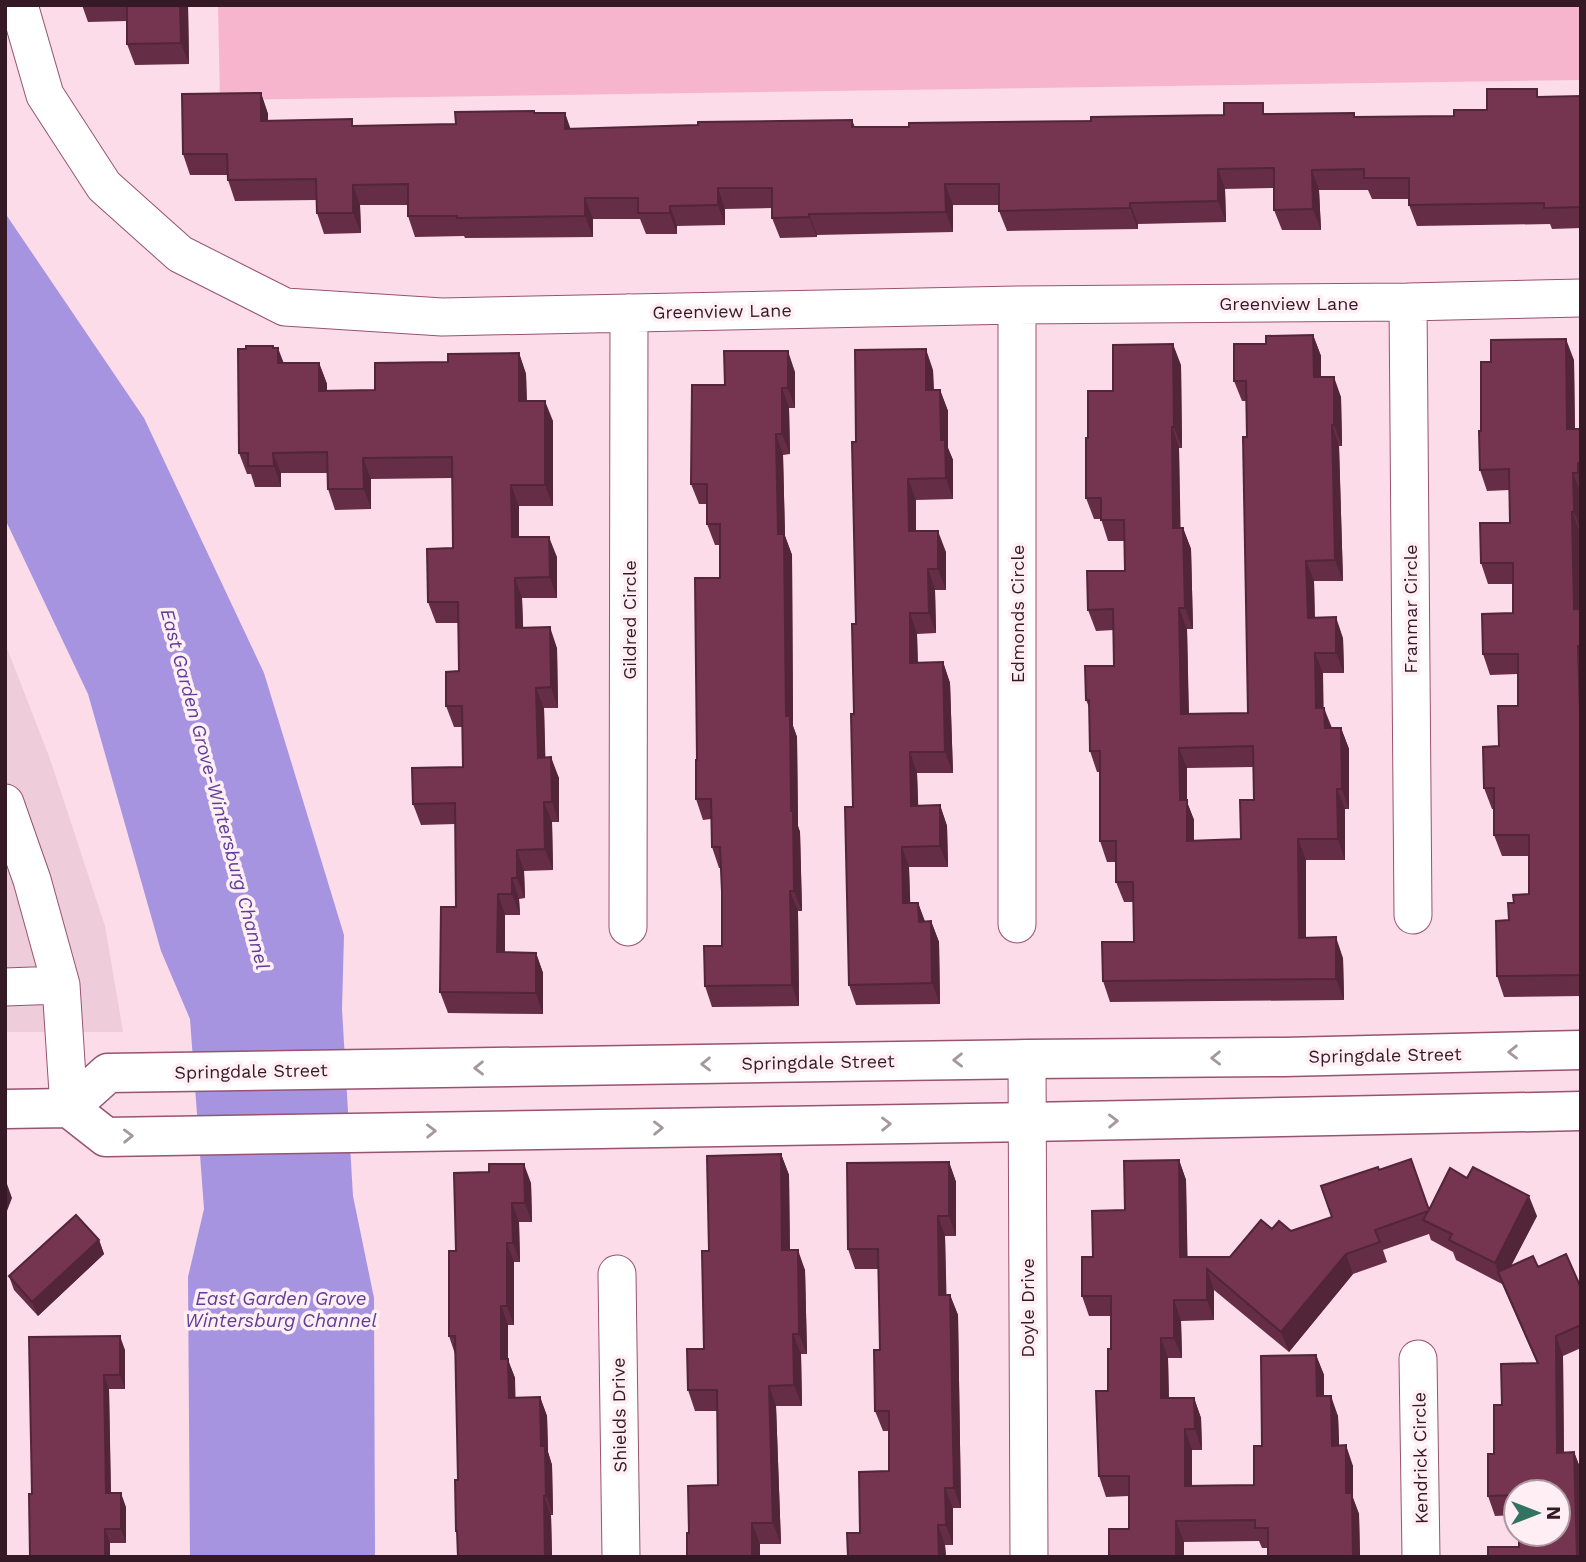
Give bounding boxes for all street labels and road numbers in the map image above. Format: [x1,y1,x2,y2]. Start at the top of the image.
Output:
street label: Greenview Lane [1219,293,1359,314]
street label: Greenview Lane [652,299,792,323]
street label: Franmar Circle [1400,544,1421,674]
street label: Edmonds Circle [1007,545,1028,683]
street label: Gildred Circle [619,560,640,680]
street label: Springdale Street [1308,1043,1462,1067]
street label: Springdale Street [741,1050,895,1074]
street label: Springdale Street [174,1059,328,1083]
street label: Doyle Drive [1017,1258,1038,1358]
street label: Shields Drive [607,1357,631,1473]
street label: Kendrick Circle [1408,1392,1432,1524]

